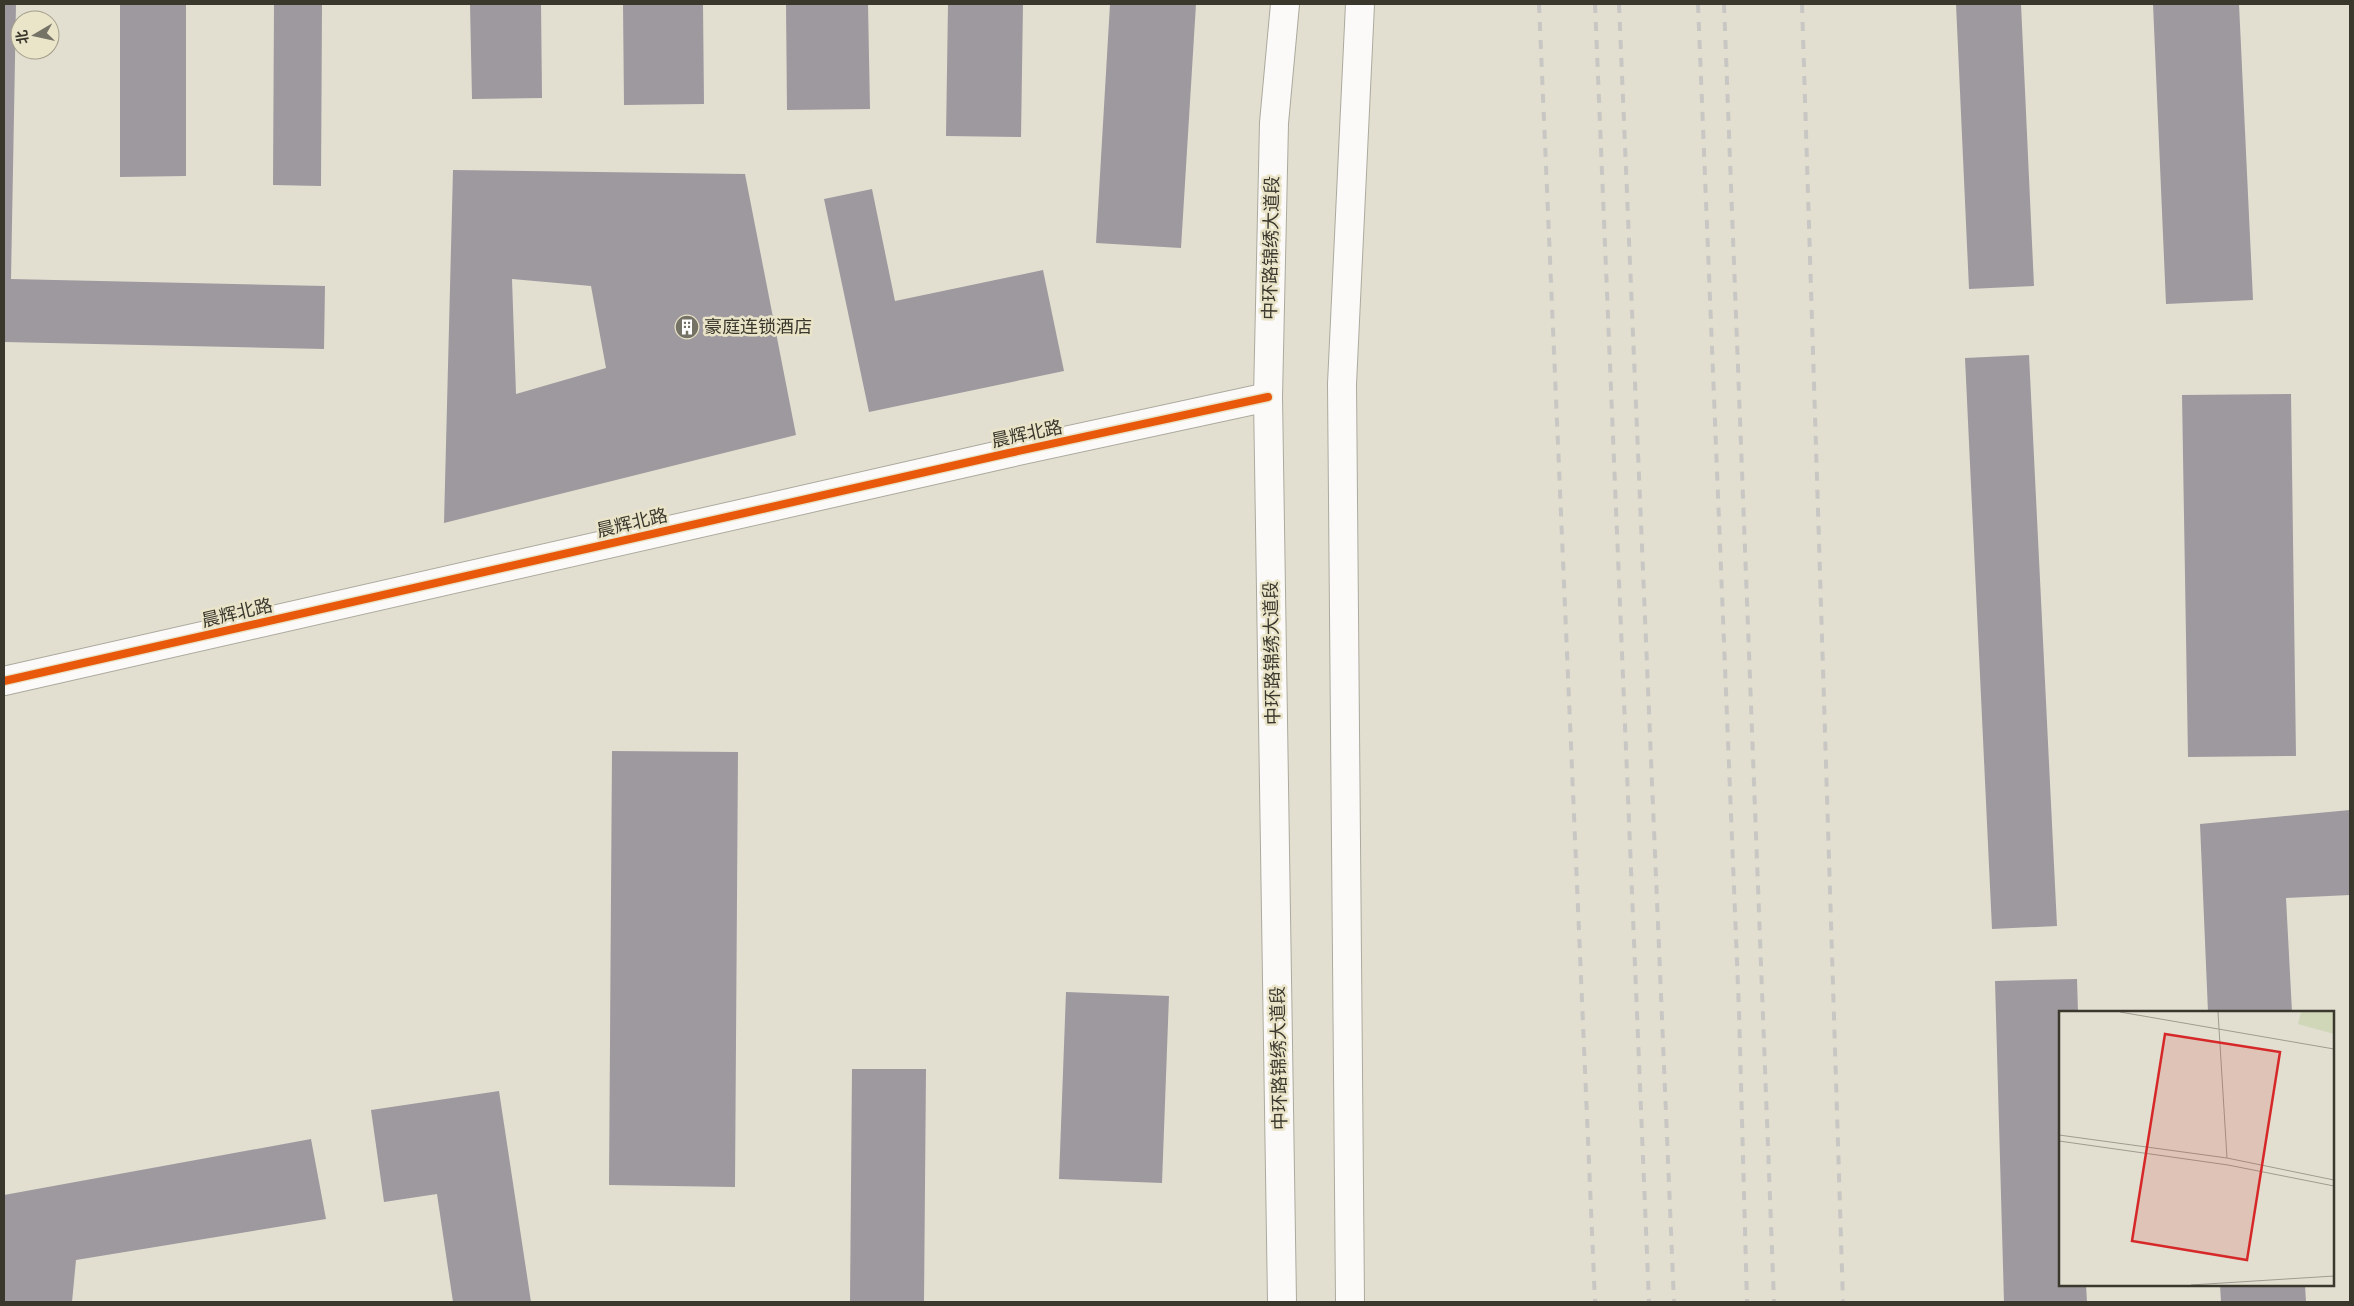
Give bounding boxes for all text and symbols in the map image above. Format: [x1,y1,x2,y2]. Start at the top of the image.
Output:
north arrow [10,10,60,60]
text: 北 [10,29,33,46]
street label: 中环路锦绣大道段 [1256,176,1285,320]
place label: 豪庭连锁酒店 [704,313,812,340]
building icon: 豪庭连锁酒店 [674,314,700,340]
street label: 晨辉北路 [989,413,1065,454]
street label: 晨辉北路 [594,501,670,544]
street label: 中环路锦绣大道段 [1257,581,1286,725]
street label: 晨辉北路 [199,591,275,634]
street label: 中环路锦绣大道段 [1264,986,1293,1130]
inset map [2059,1011,2334,1286]

